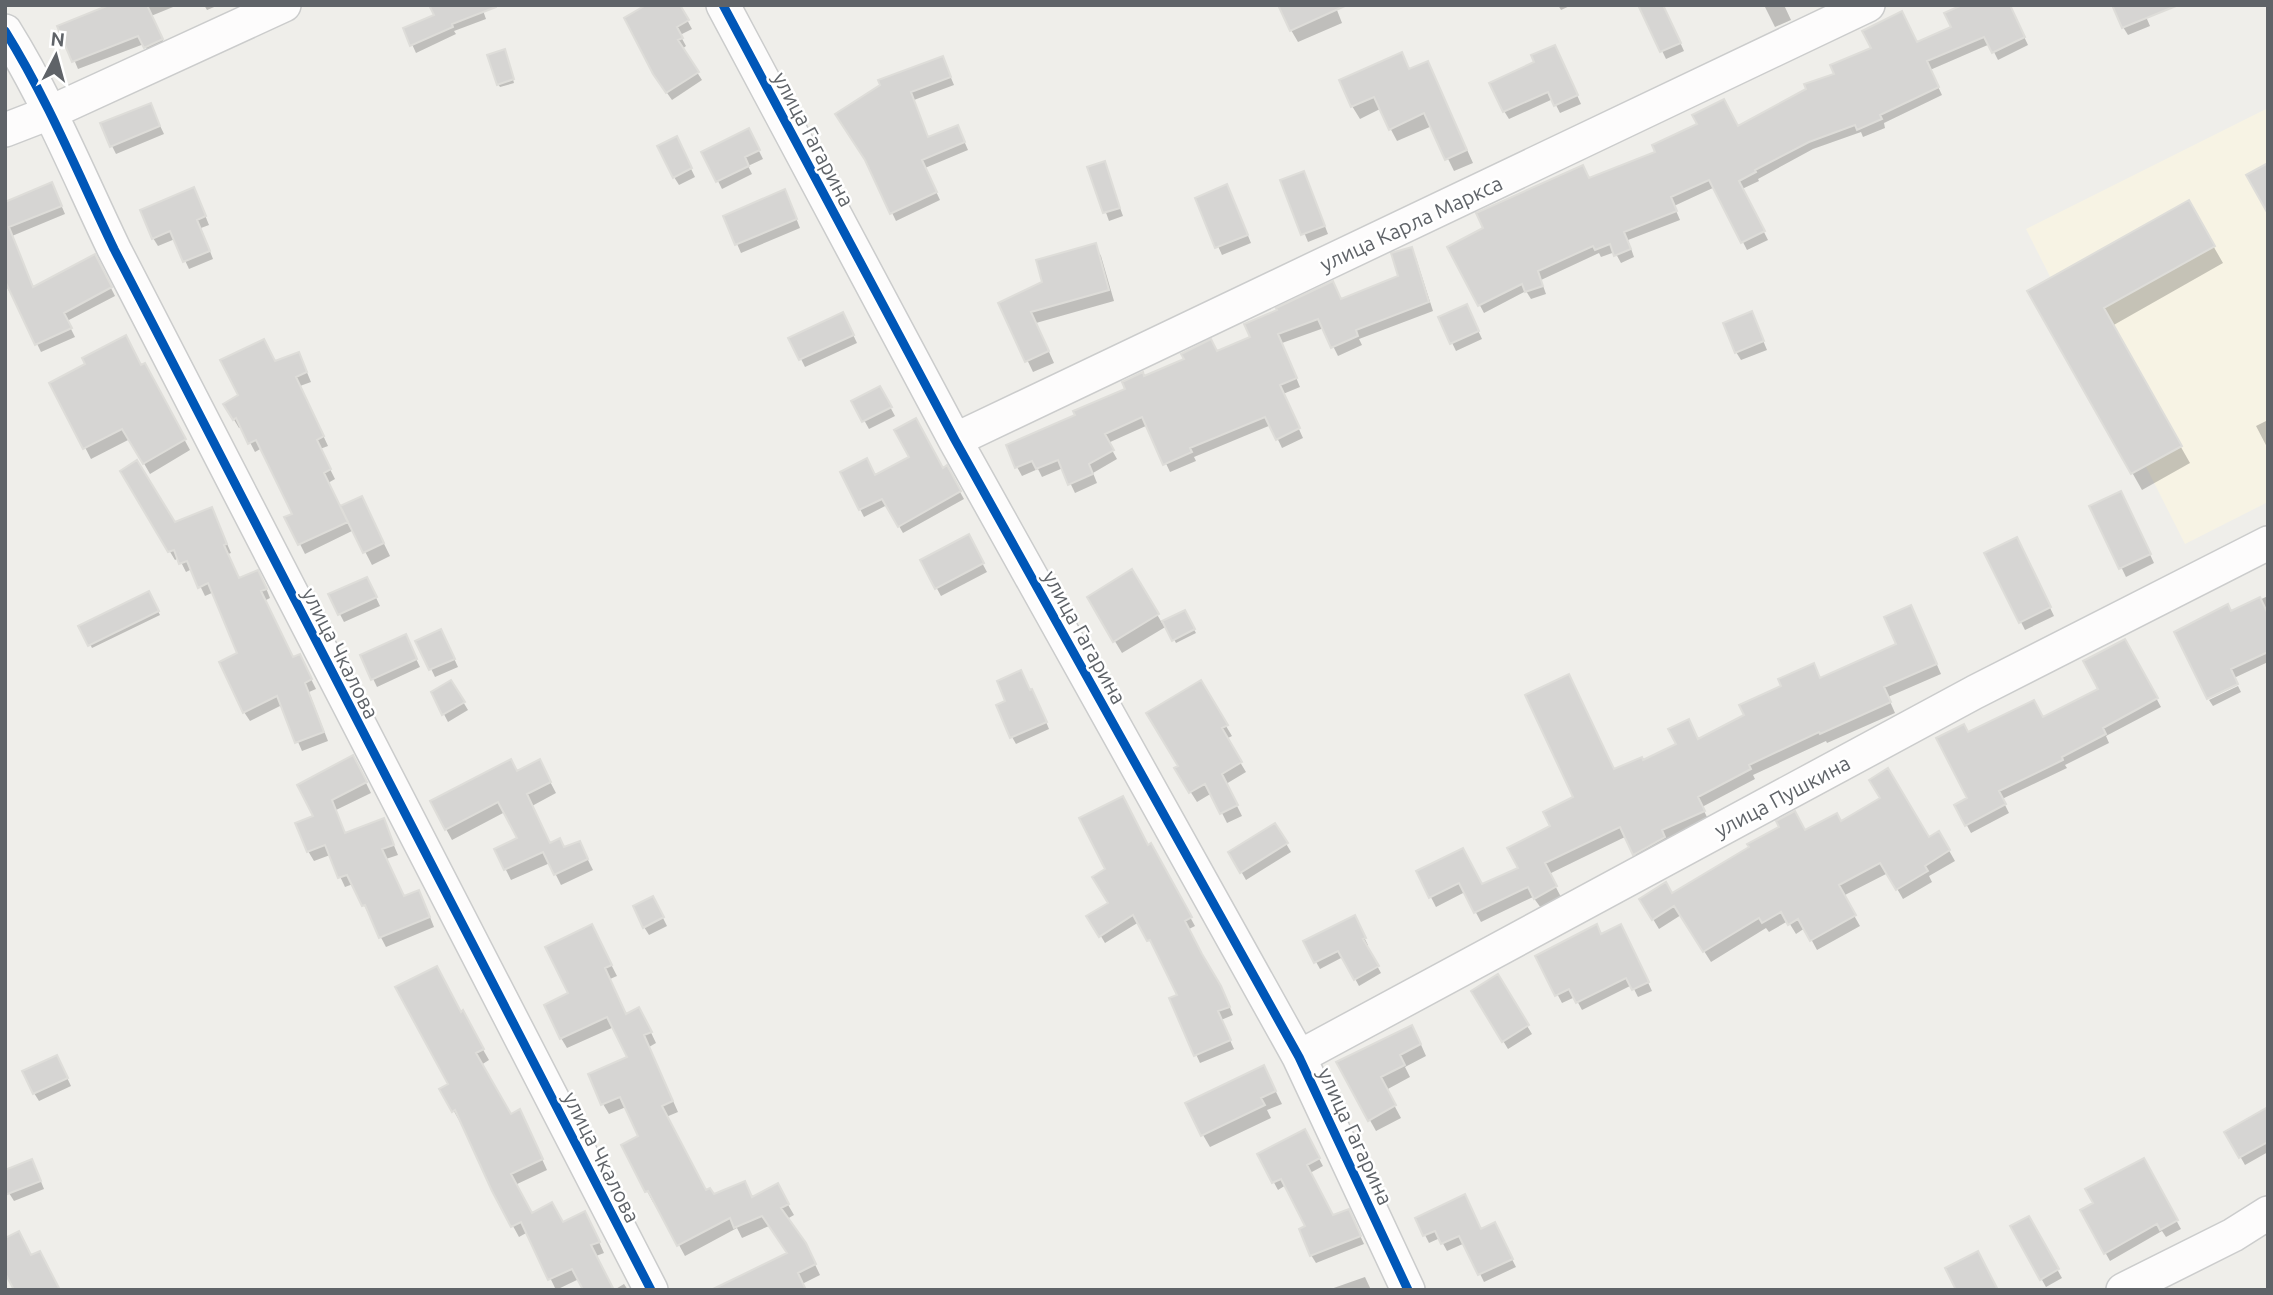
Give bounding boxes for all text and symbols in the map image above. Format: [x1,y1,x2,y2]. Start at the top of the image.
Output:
north arrow [21,21,91,91]
text: N [50,27,66,51]
street label: улица Гагарина [768,68,860,210]
street label: улица Карла Маркса [1316,170,1506,276]
street label: улица Гагарина [1038,566,1132,708]
street label: улица Чкалова [298,583,384,723]
street label: улица Пушкина [1710,750,1854,842]
street label: улица Гагарина [1314,1064,1398,1208]
street label: улица Чкалова [559,1087,645,1227]

